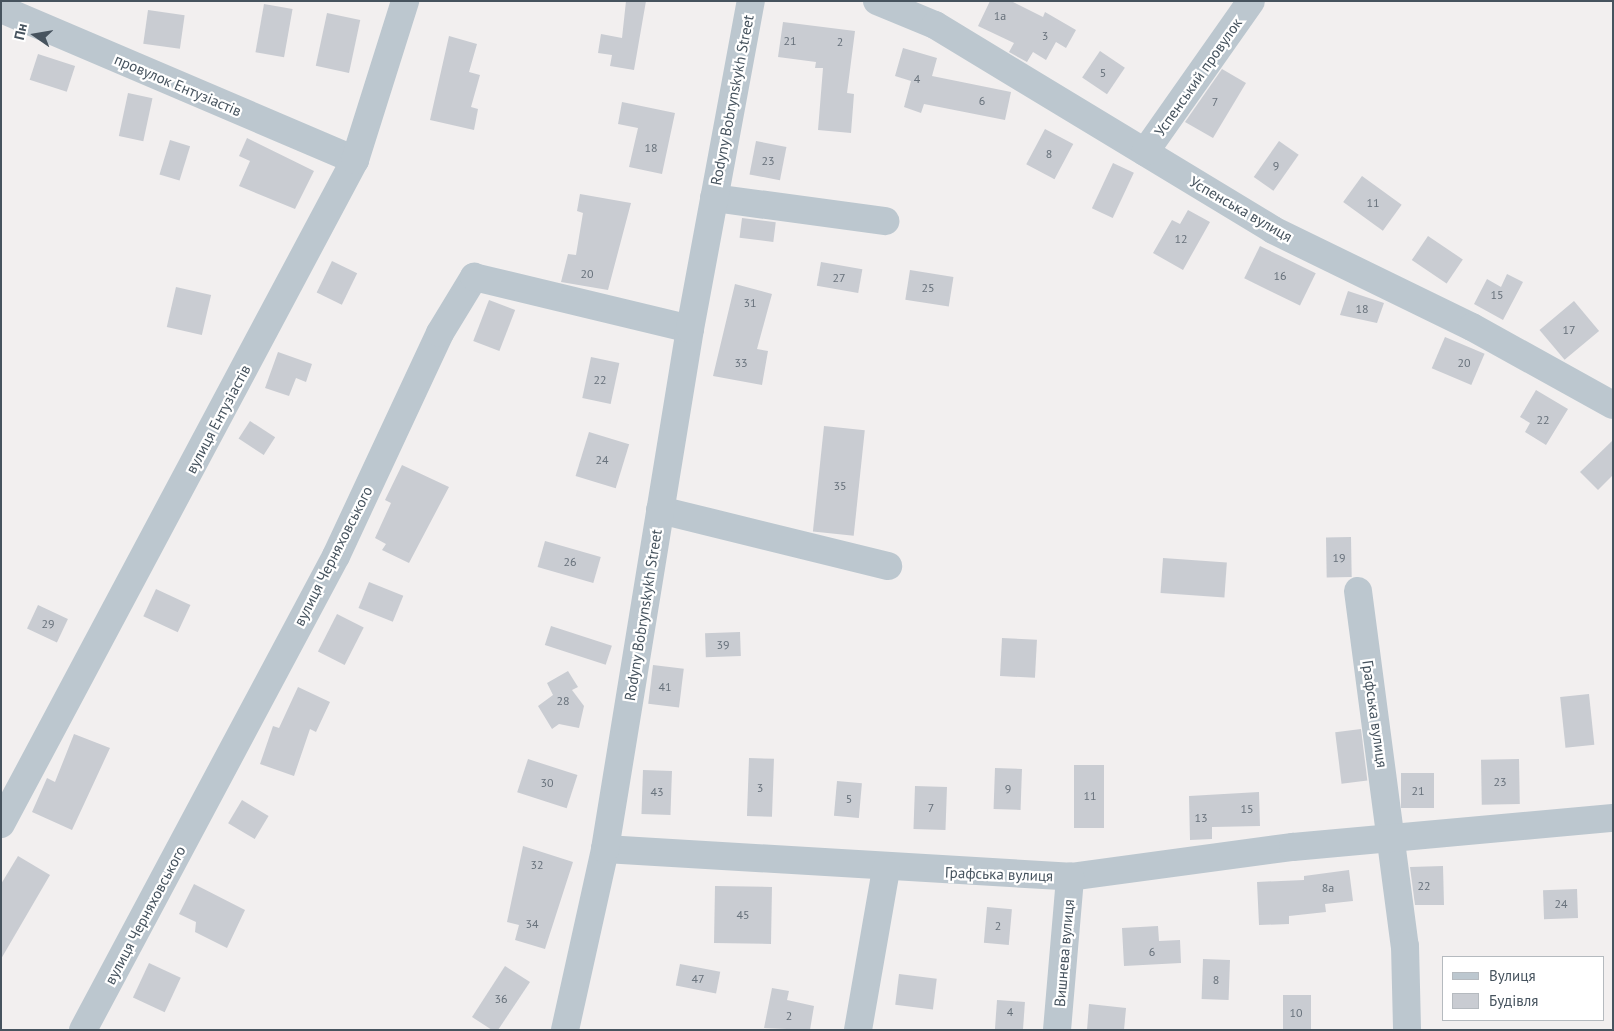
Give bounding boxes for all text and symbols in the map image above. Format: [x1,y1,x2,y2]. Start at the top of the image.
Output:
house number: 1а [994,9,1006,23]
north arrow [10,10,60,60]
street label: Rodyny Bobrynskykh Street [707,13,757,187]
street label: Успенський провулок [1150,14,1246,140]
text: Пн [10,22,31,42]
house number: 3 [1042,29,1048,43]
house number: 21 [783,34,797,48]
house number: 2 [837,35,843,49]
street label: провулок Ентузіастів [112,50,244,120]
house number: 5 [1100,66,1106,80]
house number: 4 [914,72,920,86]
house number: 6 [979,94,985,108]
house number: 7 [1212,95,1218,109]
house number: 18 [644,141,658,155]
house number: 8 [1046,147,1052,161]
house number: 23 [761,154,775,168]
house number: 9 [1273,159,1279,173]
street label: Успенська вулиця [1187,172,1295,246]
house number: 11 [1366,196,1380,210]
house number: 12 [1174,232,1188,246]
house number: 20 [580,267,594,281]
house number: 16 [1273,269,1287,283]
house number: 27 [832,271,846,285]
house number: 25 [921,281,935,295]
house number: 15 [1490,288,1504,302]
house number: 31 [743,296,757,310]
house number: 18 [1355,302,1369,316]
house number: 17 [1562,323,1576,337]
house number: 33 [734,356,748,370]
house number: 20 [1457,356,1471,370]
street label: вулиця Ентузіастів [182,362,254,476]
house number: 22 [593,373,607,387]
house number: 22 [1536,413,1550,427]
house number: 24 [595,453,609,467]
house number: 35 [833,479,847,493]
street label: вулиця Черняховського [290,483,376,629]
street label: Rodyny Bobrynskykh Street [621,528,665,702]
house number: 19 [1332,551,1346,565]
house number: 26 [563,555,577,569]
house number: 29 [41,617,55,631]
house number: 39 [716,638,730,652]
street label: Графська вулиця [1359,659,1391,769]
house number: 41 [658,680,672,694]
house number: 28 [556,694,570,708]
house number: 23 [1493,775,1507,789]
house number: 30 [540,776,554,790]
house number: 3 [757,781,763,795]
house number: 9 [1005,782,1011,796]
house number: 21 [1411,784,1425,798]
house number: 43 [650,785,664,799]
house number: 11 [1083,789,1097,803]
house number: 5 [846,792,852,806]
house number: 7 [928,801,934,815]
house number: 15 [1240,802,1254,816]
house number: 13 [1194,811,1208,825]
street label: вулиця Черняховського [101,843,189,987]
house number: 32 [530,858,544,872]
street label: Графська вулиця [945,863,1053,885]
house number: 22 [1417,879,1431,893]
house number: 8а [1322,881,1334,895]
house number: 24 [1554,897,1568,911]
street label: Вишнева вулиця [1050,898,1078,1008]
house number: 45 [736,908,750,922]
house number: 34 [525,917,539,931]
house number: 2 [995,919,1001,933]
house number: 6 [1149,945,1155,959]
legend [1442,956,1604,1021]
text: Вулиця [1489,966,1536,985]
house number: 47 [691,972,705,986]
house number: 8 [1213,973,1219,987]
text: Будівля [1489,991,1538,1010]
house number: 36 [494,992,508,1006]
house number: 4 [1007,1005,1013,1019]
house number: 10 [1289,1006,1303,1020]
house number: 2 [786,1009,792,1023]

